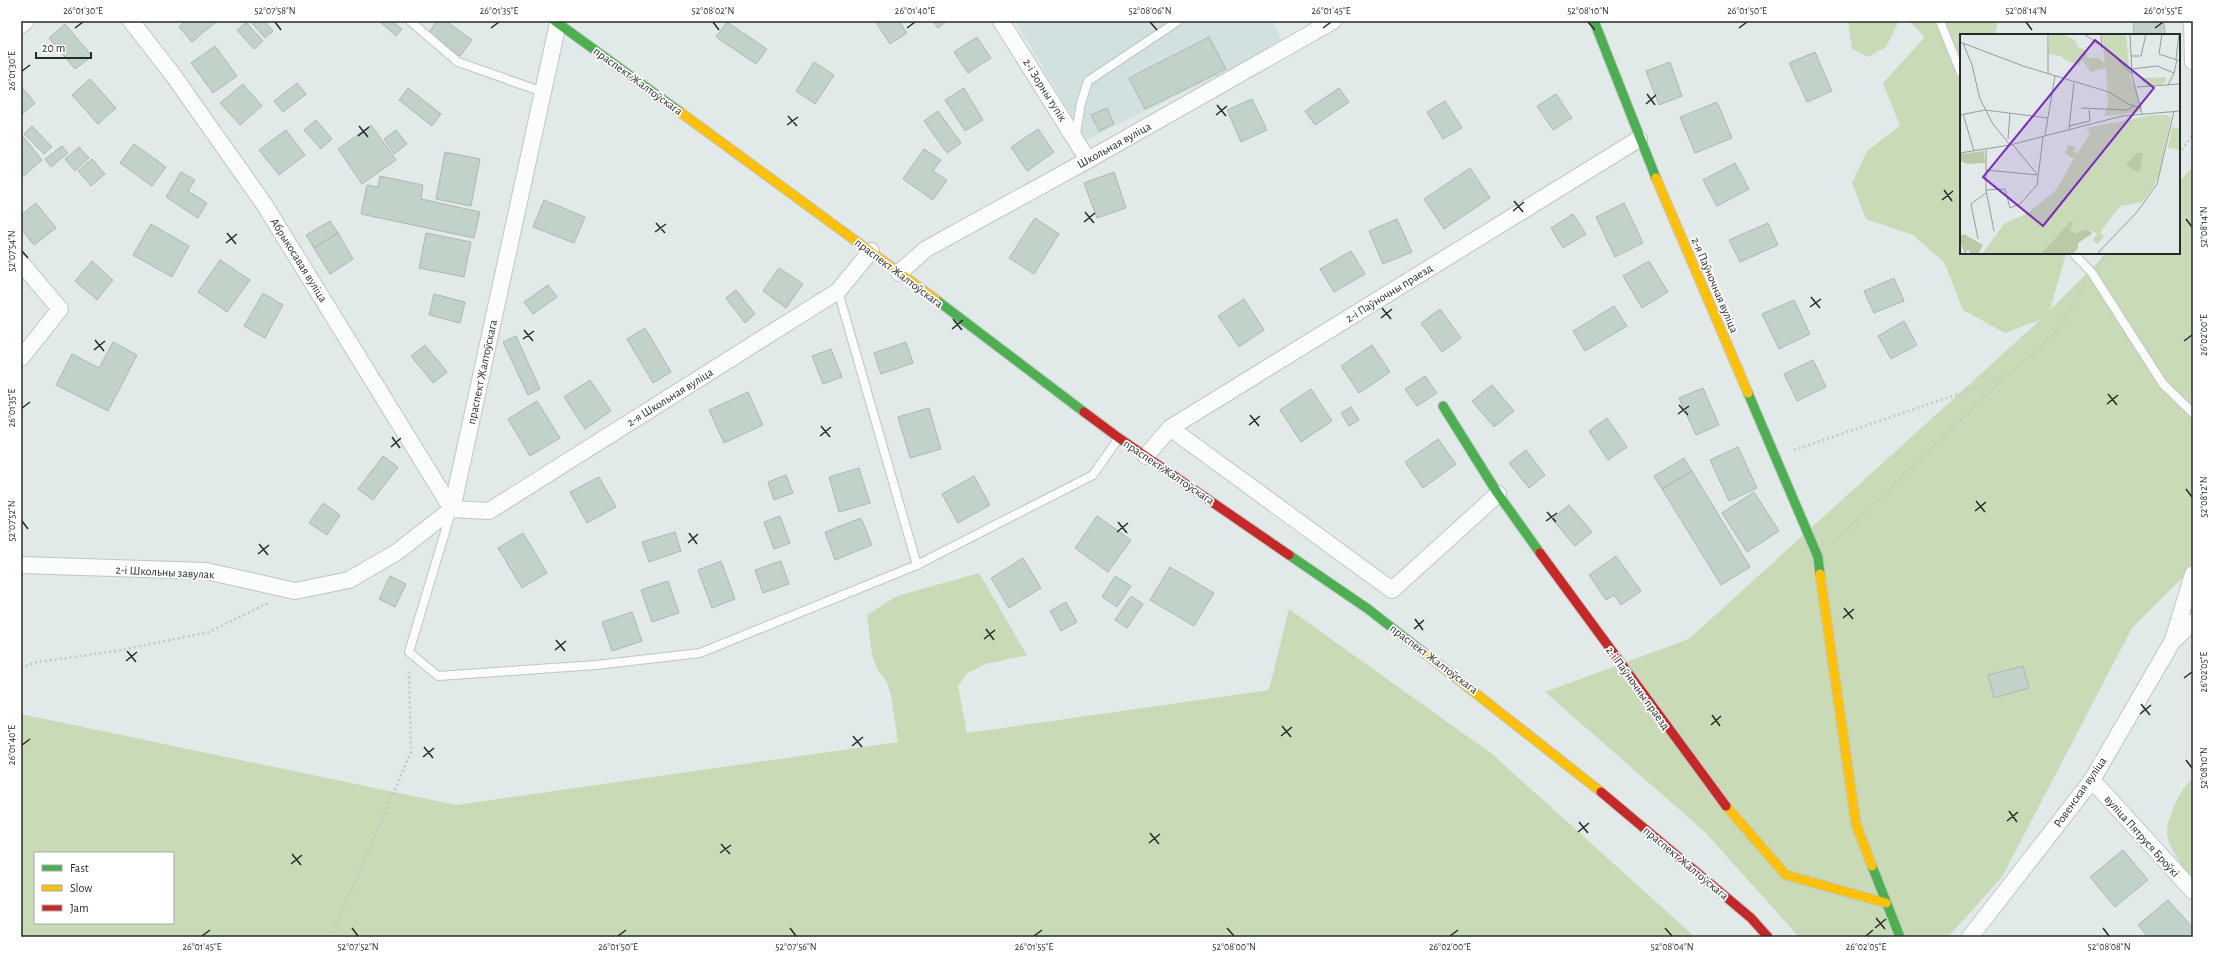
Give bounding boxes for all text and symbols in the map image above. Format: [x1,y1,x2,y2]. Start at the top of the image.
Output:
text: 26°01'30"E [63,6,103,16]
text: 52°07'58"N [254,6,296,16]
text: 26°01'35"E [480,6,518,16]
text: 52°08'02"N [692,6,734,16]
text: 26°01'40"E [895,6,935,16]
text: 52°08'06"N [1129,6,1171,16]
text: 26°01'45"E [1311,6,1351,16]
text: 52°08'10"N [1567,6,1609,16]
text: 26°01'50"E [1727,6,1767,16]
text: 52°08'14"N [2005,6,2047,16]
text: 26°01'55"E [2144,6,2182,16]
scale bar [36,34,91,60]
inset map [1960,34,2180,254]
text: 20 m [42,42,65,54]
street label: праспект Жалтоўскага [591,45,685,118]
text: 26°01'30"E [7,51,17,91]
street label: 2-і Зорны тупік [1020,56,1069,124]
street label: Школьная вуліца [1075,119,1154,171]
text: 52°08'14"N [2199,206,2209,248]
street label: Абрыкосавая вуліца [267,216,330,305]
text: 52°07'54"N [7,230,17,272]
street label: праспект Жалтоўскага [852,236,946,311]
street label: 2-я Паўночная вуліца [1689,236,1741,335]
street label: 2-і Паўночны праезд [1344,261,1435,325]
text: 26°02'00"E [2199,314,2209,356]
street label: праспект Жалтоўскага [465,318,500,426]
street label: 2-я Школьная вуліца [625,365,716,429]
text: 26°01'35"E [7,389,17,427]
street label: праспект Жалтоўскага [1121,437,1217,508]
text: 52°08'12"N [2199,477,2209,517]
text: 52°07'52"N [7,500,17,542]
street label: 2-і Школьны завулак [115,563,215,582]
street label: праспект Жалтоўскага [1387,622,1481,697]
street label: 2-і Паўночны праезд [1603,644,1672,732]
text: 26°02'05"E [2199,651,2209,692]
text: 26°01'40"E [7,725,17,765]
text: 52°08'10"N [2199,747,2209,789]
street label: Ровенская вуліца [2051,754,2110,830]
street label: вуліца Пятруся Броўкі [2101,793,2182,880]
street label: праспект Жалтоўскага [1641,824,1731,903]
legend [34,852,174,924]
text: Fast [70,862,89,874]
text: Slow [70,882,92,894]
text: Jam [70,902,89,914]
text: 26°01'45"E [182,942,222,952]
text: 52°07'52"N [337,942,379,952]
text: 26°01'50"E [598,942,638,952]
text: 52°07'56"N [775,942,817,952]
text: 26°01'55"E [1015,942,1053,952]
text: 52°08'00"N [1212,942,1256,952]
text: 26°02'00"E [1429,942,1471,952]
text: 52°08'04"N [1650,942,1694,952]
text: 26°02'05"E [1846,942,1887,952]
text: 52°08'08"N [2088,942,2131,952]

